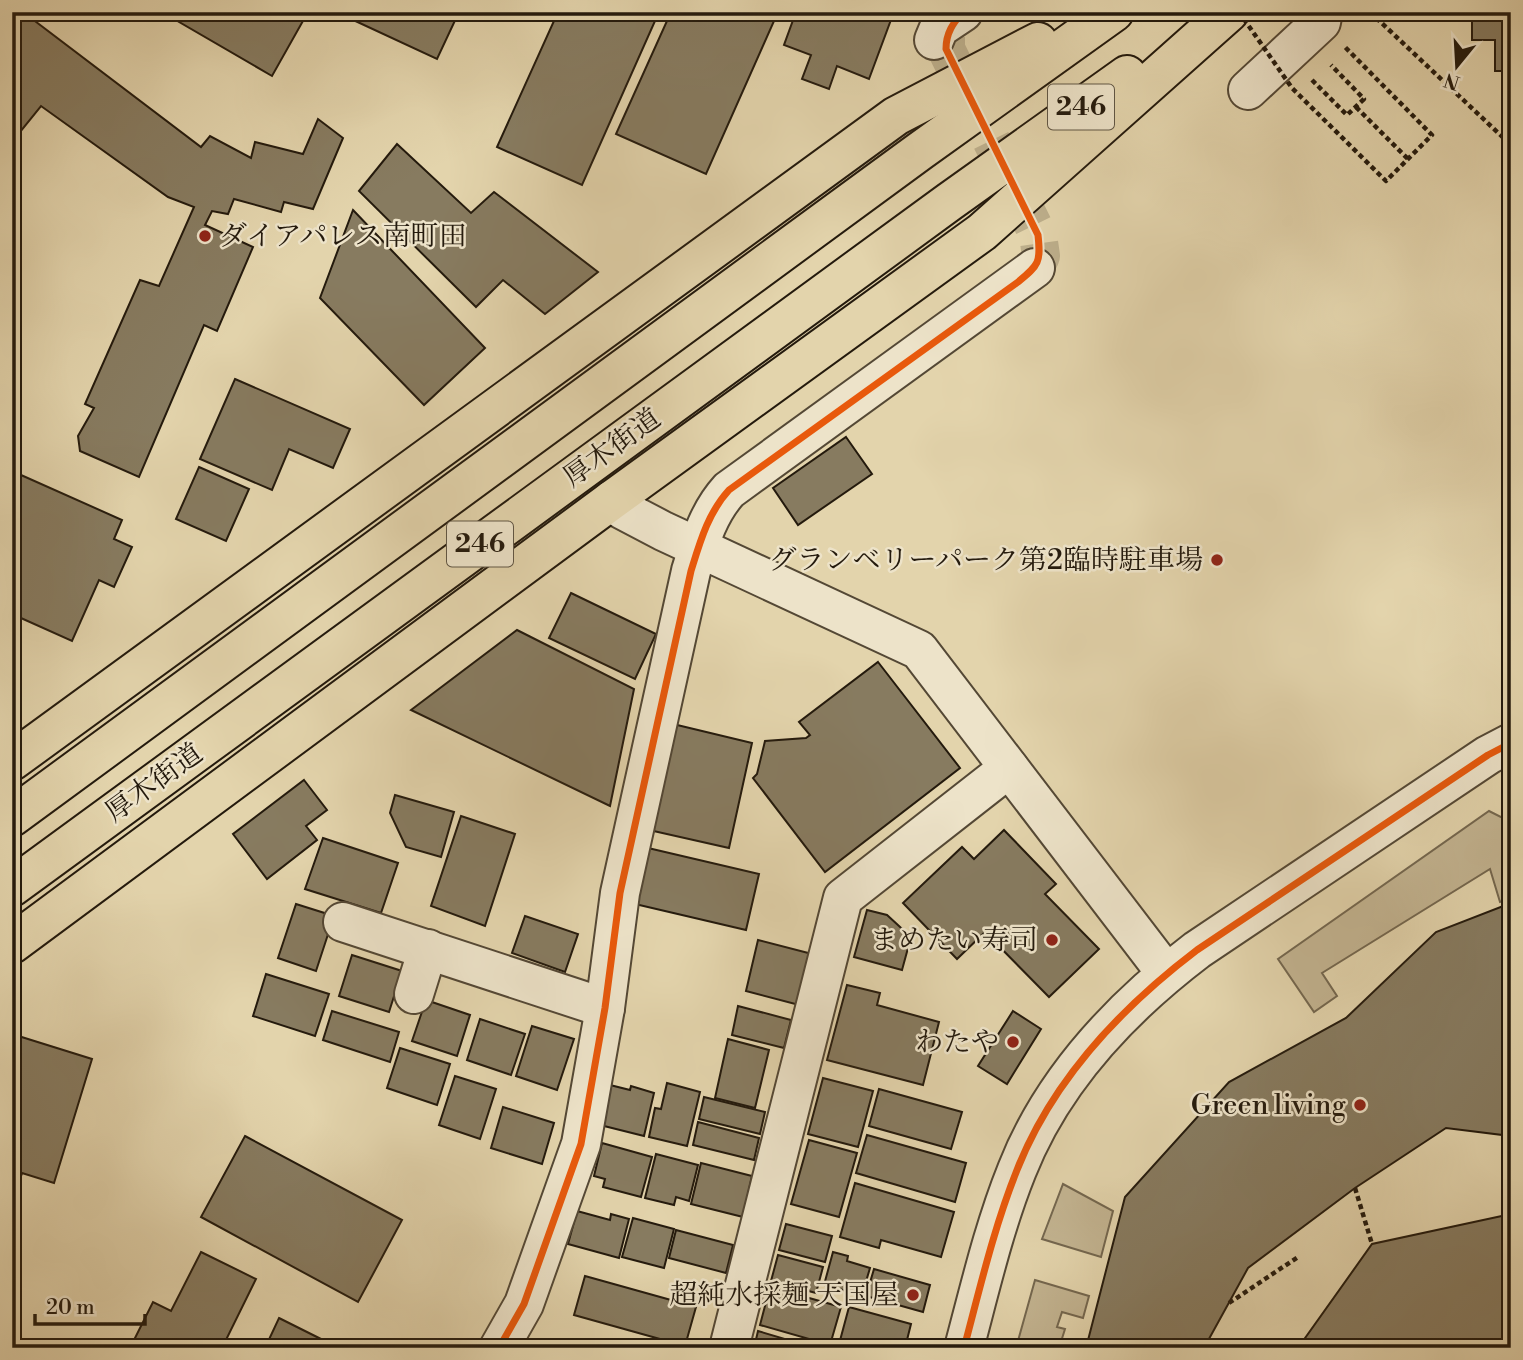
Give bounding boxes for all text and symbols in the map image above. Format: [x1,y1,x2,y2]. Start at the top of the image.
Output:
north arrow [1422,32,1492,102]
text: N [1441,67,1463,95]
road number: 246 [1048,85,1114,130]
place label: ダイアパレス南町田 [219,219,467,254]
marker: ダイアパレス南町田 [197,228,213,244]
street label: 厚木街道 [556,401,668,495]
road number: 246 [447,522,513,566]
place label: グランベリーパーク第2臨時駐車場 [768,543,1203,578]
marker: グランベリーパーク第2臨時駐車場 [1209,552,1225,568]
street label: 厚木街道 [98,736,210,830]
place label: まめたい寿司 [870,923,1038,958]
marker: まめたい寿司 [1044,932,1060,948]
place label: わたや [915,1025,999,1060]
marker: わたや [1005,1034,1021,1050]
place label: Green living [1191,1088,1346,1123]
marker: Green living [1352,1097,1368,1113]
place label: 超純水採麺 天国屋 [669,1278,899,1313]
scale bar [35,1283,145,1327]
marker: 超純水採麺 天国屋 [905,1287,921,1303]
text: 20 m [46,1295,95,1321]

